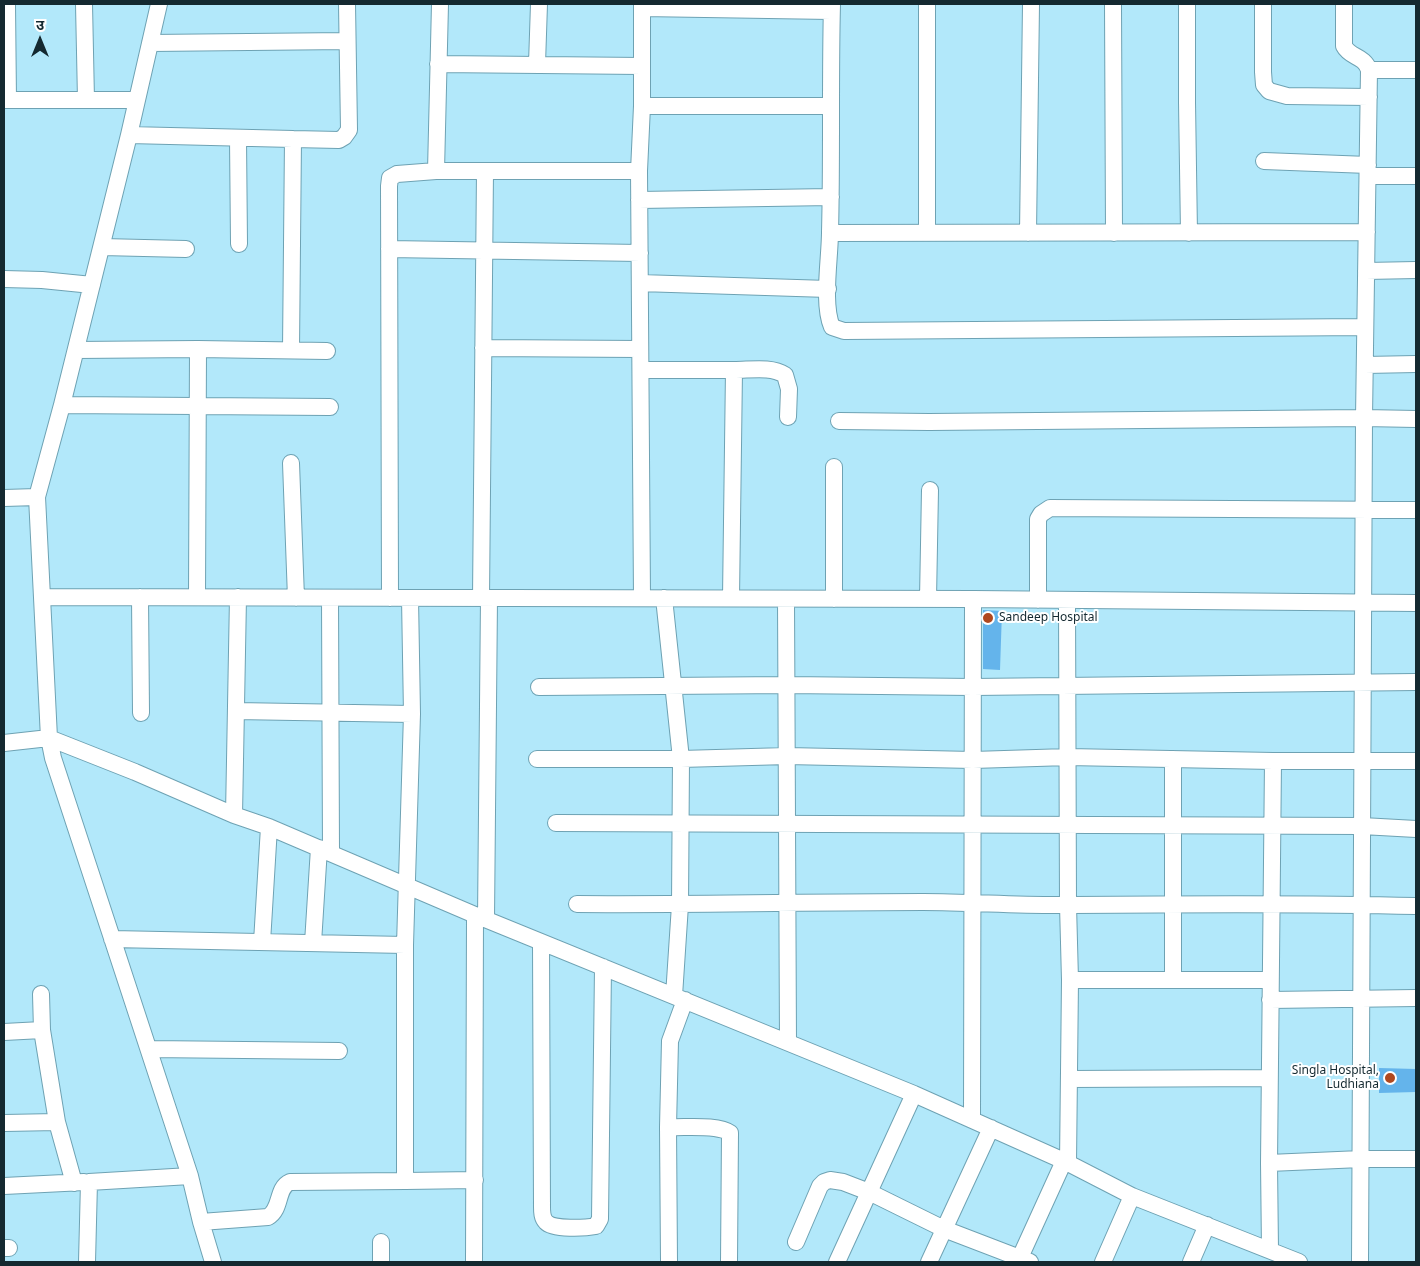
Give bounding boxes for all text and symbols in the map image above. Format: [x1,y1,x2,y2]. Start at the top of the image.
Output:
north arrow [15,15,65,65]
text: उ [36,15,44,34]
marker: Sandeep Hospital [981,611,995,625]
place label: Sandeep Hospital [999,611,1098,625]
place label: Singla Hospital, Ludhiana [1292,1064,1379,1092]
marker: Singla Hospital, Ludhiana [1383,1071,1397,1085]

